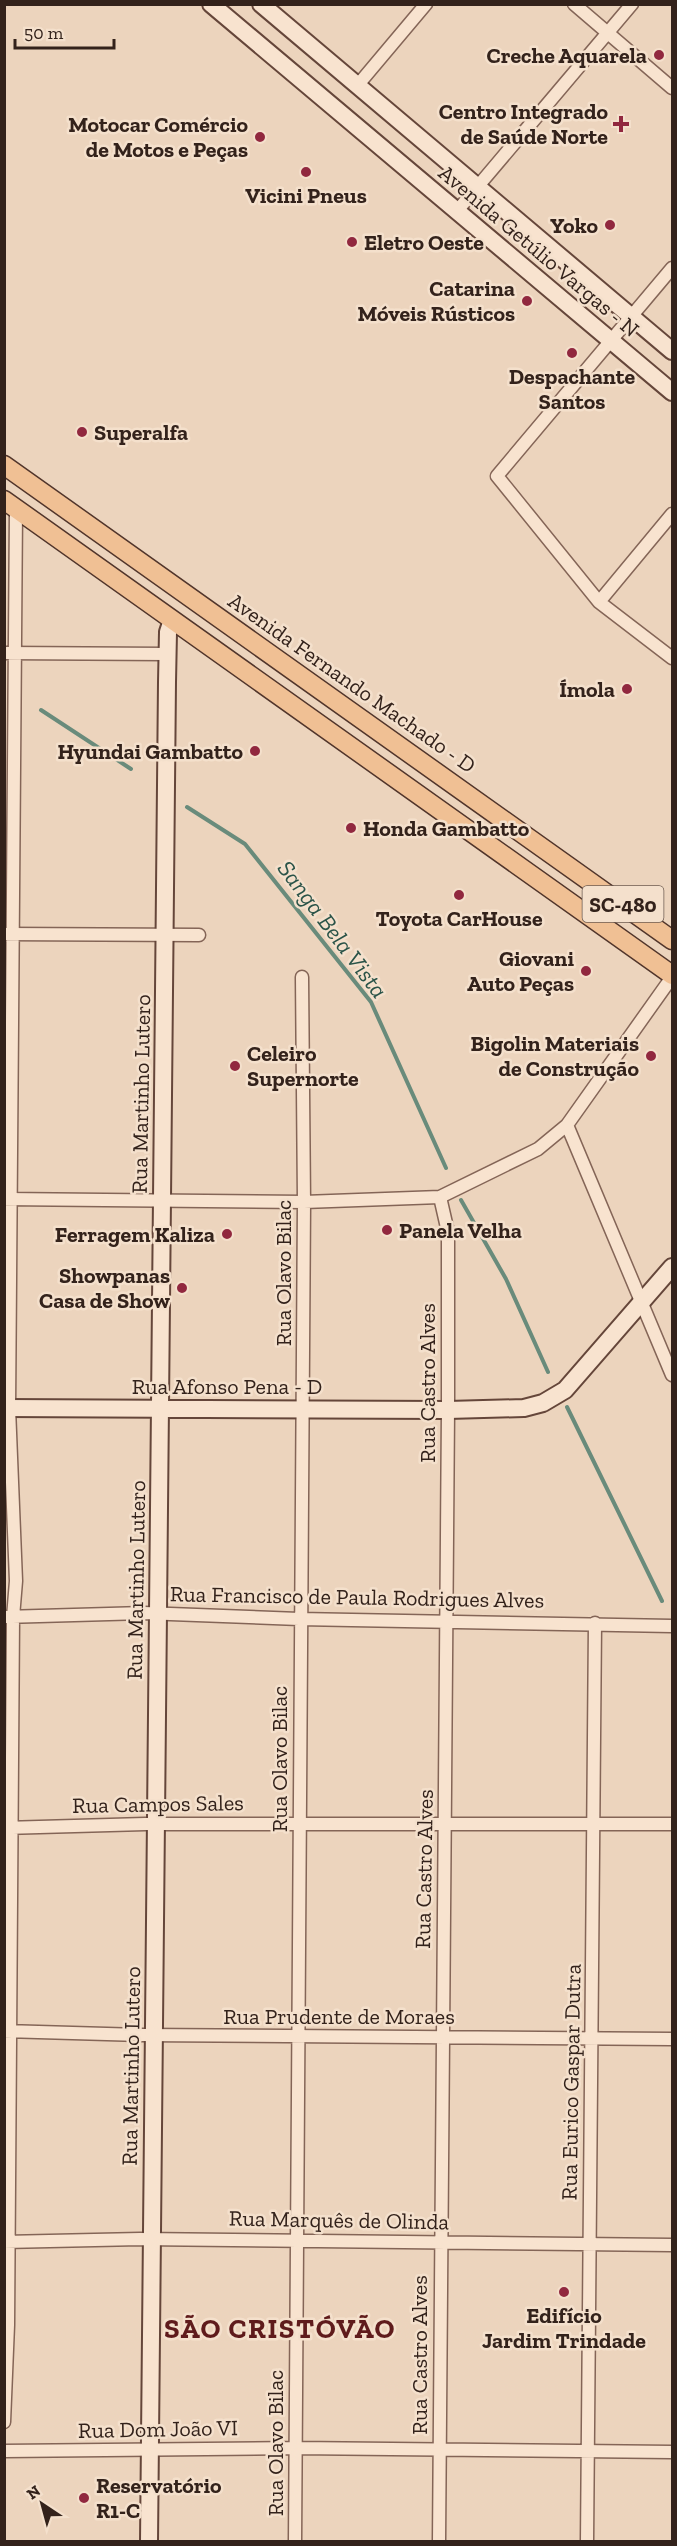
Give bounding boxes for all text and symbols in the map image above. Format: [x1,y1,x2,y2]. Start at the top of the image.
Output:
scale bar [15,12,114,50]
text: 50 m [24,22,64,44]
place label: Creche Aquarela [487,42,647,69]
marker: Creche Aquarela [652,48,666,62]
place label: Centro Integrado de Saúde Norte [439,98,608,150]
place label: Motocar Comércio de Motos e Peças [68,111,248,163]
marker: Centro Integrado de Saúde Norte [612,115,630,133]
marker: Motocar Comércio de Motos e Peças [253,130,267,144]
street label: Avenida Getúlio Vargas - N [433,159,645,343]
marker: Vicini Pneus [299,165,313,179]
place label: Vicini Pneus [245,182,367,209]
place label: Yoko [550,212,598,239]
marker: Yoko [603,218,617,232]
place label: Eletro Oeste [364,229,484,256]
marker: Eletro Oeste [345,235,359,249]
place label: Catarina Móveis Rústicos [358,275,515,327]
marker: Catarina Móveis Rústicos [520,294,534,308]
marker: Despachante Santos [565,346,579,360]
place label: Despachante Santos [509,363,636,415]
place label: Superalfa [94,419,188,446]
marker: Superalfa [75,425,89,439]
street label: Avenida Fernando Machado - D [223,587,481,779]
place label: Ímola [559,676,615,703]
marker: Ímola [620,682,634,696]
place label: Hyundai Gambatto [57,738,243,765]
marker: Hyundai Gambatto [248,744,262,758]
place label: Honda Gambatto [363,815,530,842]
marker: Honda Gambatto [344,821,358,835]
water label: Sanga Bela Vista [272,854,394,1004]
road number: SC-480 [582,886,664,922]
marker: Toyota CarHouse [452,888,466,902]
place label: Toyota CarHouse [375,905,543,932]
place label: Giovani Auto Peças [467,945,574,997]
marker: Giovani Auto Peças [579,964,593,978]
street label: Rua Martinho Lutero [126,994,156,1194]
place label: Bigolin Materiais de Construção [471,1030,639,1082]
place label: Celeiro Supernorte [247,1040,359,1092]
marker: Bigolin Materiais de Construção [644,1049,658,1063]
marker: Celeiro Supernorte [228,1059,242,1073]
street label: Rua Olavo Bilac [270,1200,297,1346]
place label: Panela Velha [399,1217,522,1244]
place label: Ferragem Kaliza [55,1221,215,1248]
marker: Panela Velha [380,1223,394,1237]
marker: Ferragem Kaliza [220,1227,234,1241]
place label: Showpanas Casa de Show [39,1262,170,1314]
marker: Showpanas Casa de Show [175,1281,189,1295]
street label: Rua Castro Alves [414,1303,441,1463]
street label: Rua Afonso Pena - D [132,1373,322,1400]
street label: Rua Martinho Lutero [121,1480,151,1680]
street label: Rua Francisco de Paula Rodrigues Alves [170,1580,544,1614]
street label: Rua Olavo Bilac [266,1686,293,1832]
street label: Rua Campos Sales [72,1789,244,1819]
street label: Rua Castro Alves [409,1789,439,1949]
street label: Rua Eurico Gaspar Dutra [555,1963,587,2201]
street label: Rua Martinho Lutero [116,1966,146,2166]
street label: Rua Prudente de Moraes [223,2003,455,2030]
street label: Rua Marquês de Olinda [229,2205,450,2235]
street label: Rua Castro Alves [406,2275,433,2435]
marker: Edifício Jardim Trindade [557,2285,571,2299]
place label: Edifício Jardim Trindade [482,2302,646,2354]
district label: SÃO CRISTÓVÃO [164,2312,396,2345]
street label: Rua Olavo Bilac [262,2370,289,2516]
street label: Rua Dom João VI [78,2414,238,2444]
place label: Reservatório R1-C [96,2472,222,2524]
north arrow [12,2474,72,2534]
text: N [23,2481,44,2504]
marker: Reservatório R1-C [77,2491,91,2505]

